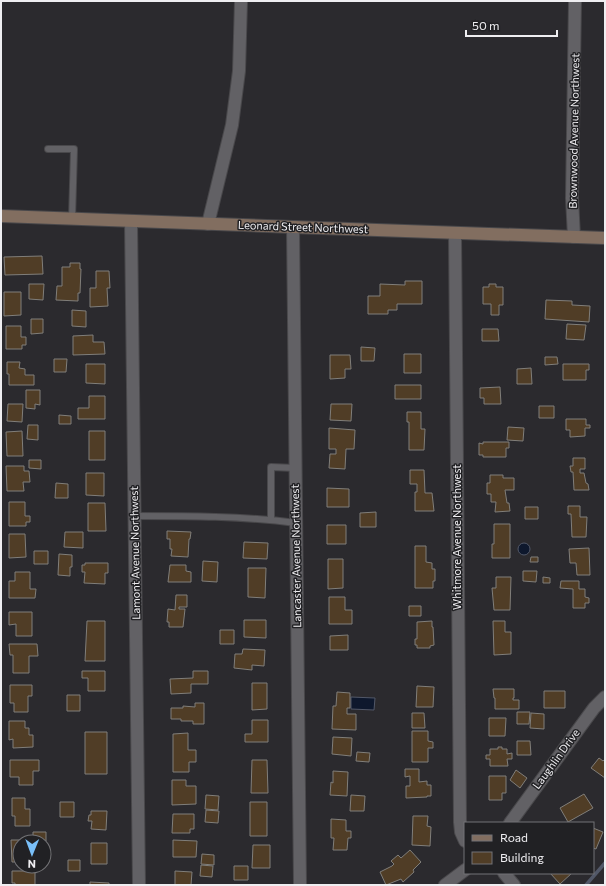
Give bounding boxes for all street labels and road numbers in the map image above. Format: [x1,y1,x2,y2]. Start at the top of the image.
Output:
street label: Brownwood Avenue Northwest [566,53,581,209]
street label: Leonard Street Northwest [238,218,369,235]
street label: Whitmore Avenue Northwest [450,464,463,610]
street label: Lancaster Avenue Northwest [288,483,303,628]
street label: Lamont Avenue Northwest [127,486,142,620]
street label: Laughlin Drive [529,726,582,791]

